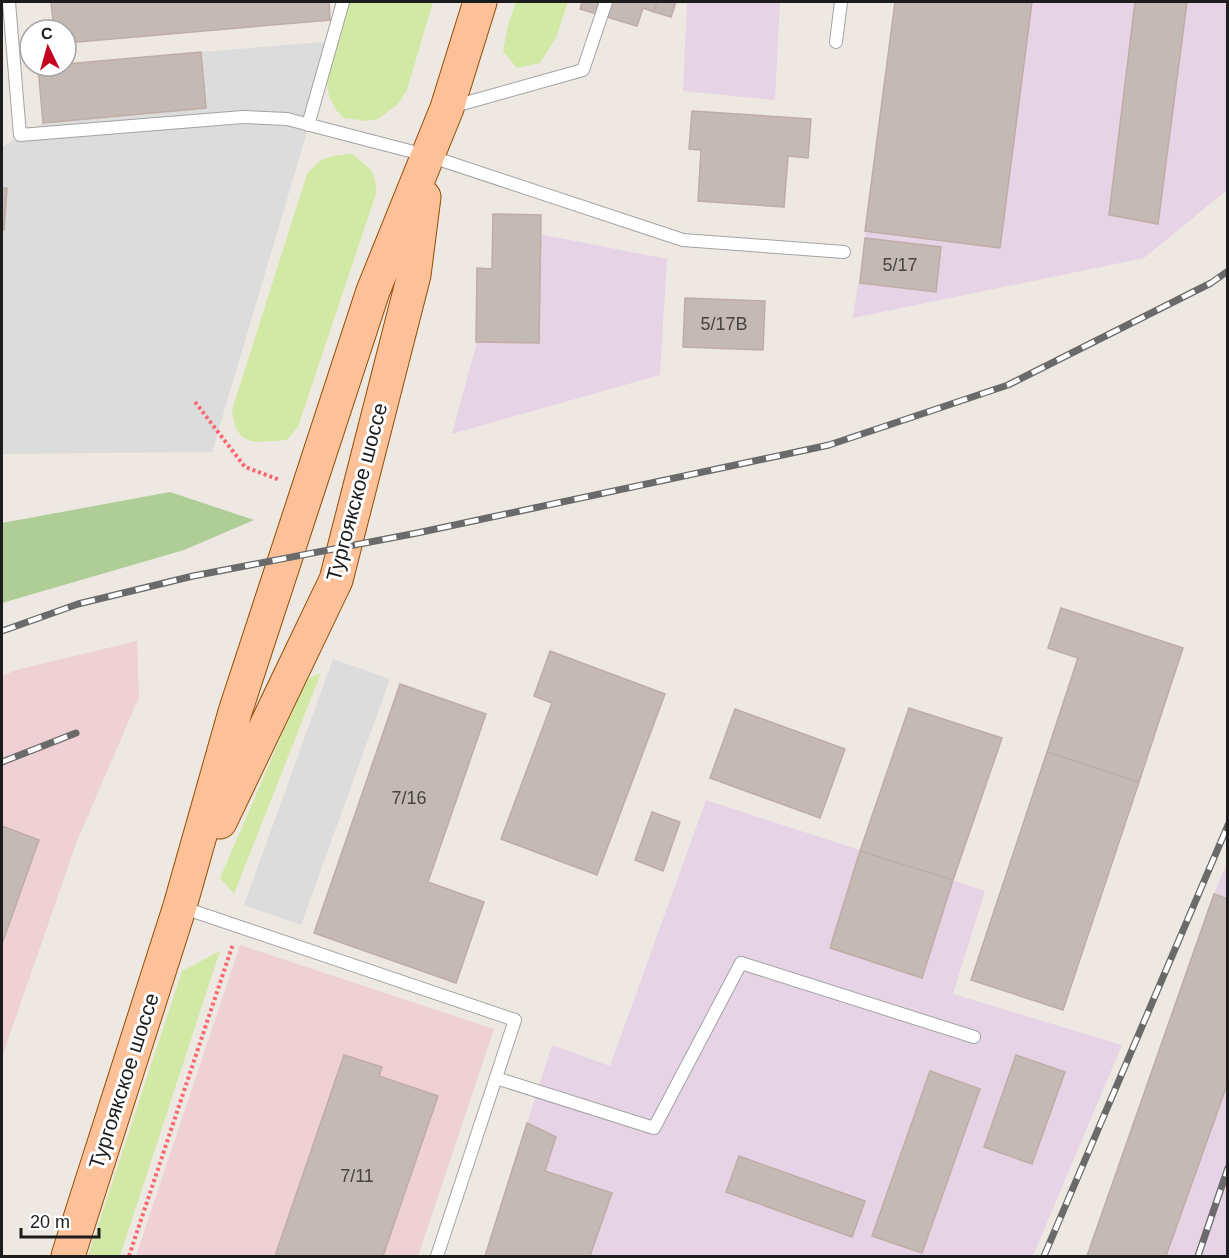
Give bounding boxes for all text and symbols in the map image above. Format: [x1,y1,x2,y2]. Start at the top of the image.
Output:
north arrow [18,18,78,78]
text: С [40,25,54,43]
house number: 5/17 [882,255,918,275]
house number: 5/17В [700,314,748,334]
street label: Тургоякское шоссе [322,400,391,584]
house number: 7/16 [391,788,427,808]
street label: Тургоякское шоссе [84,990,163,1172]
house number: 7/11 [340,1166,374,1186]
scale bar [21,1201,99,1239]
text: 20 m [30,1212,70,1232]

